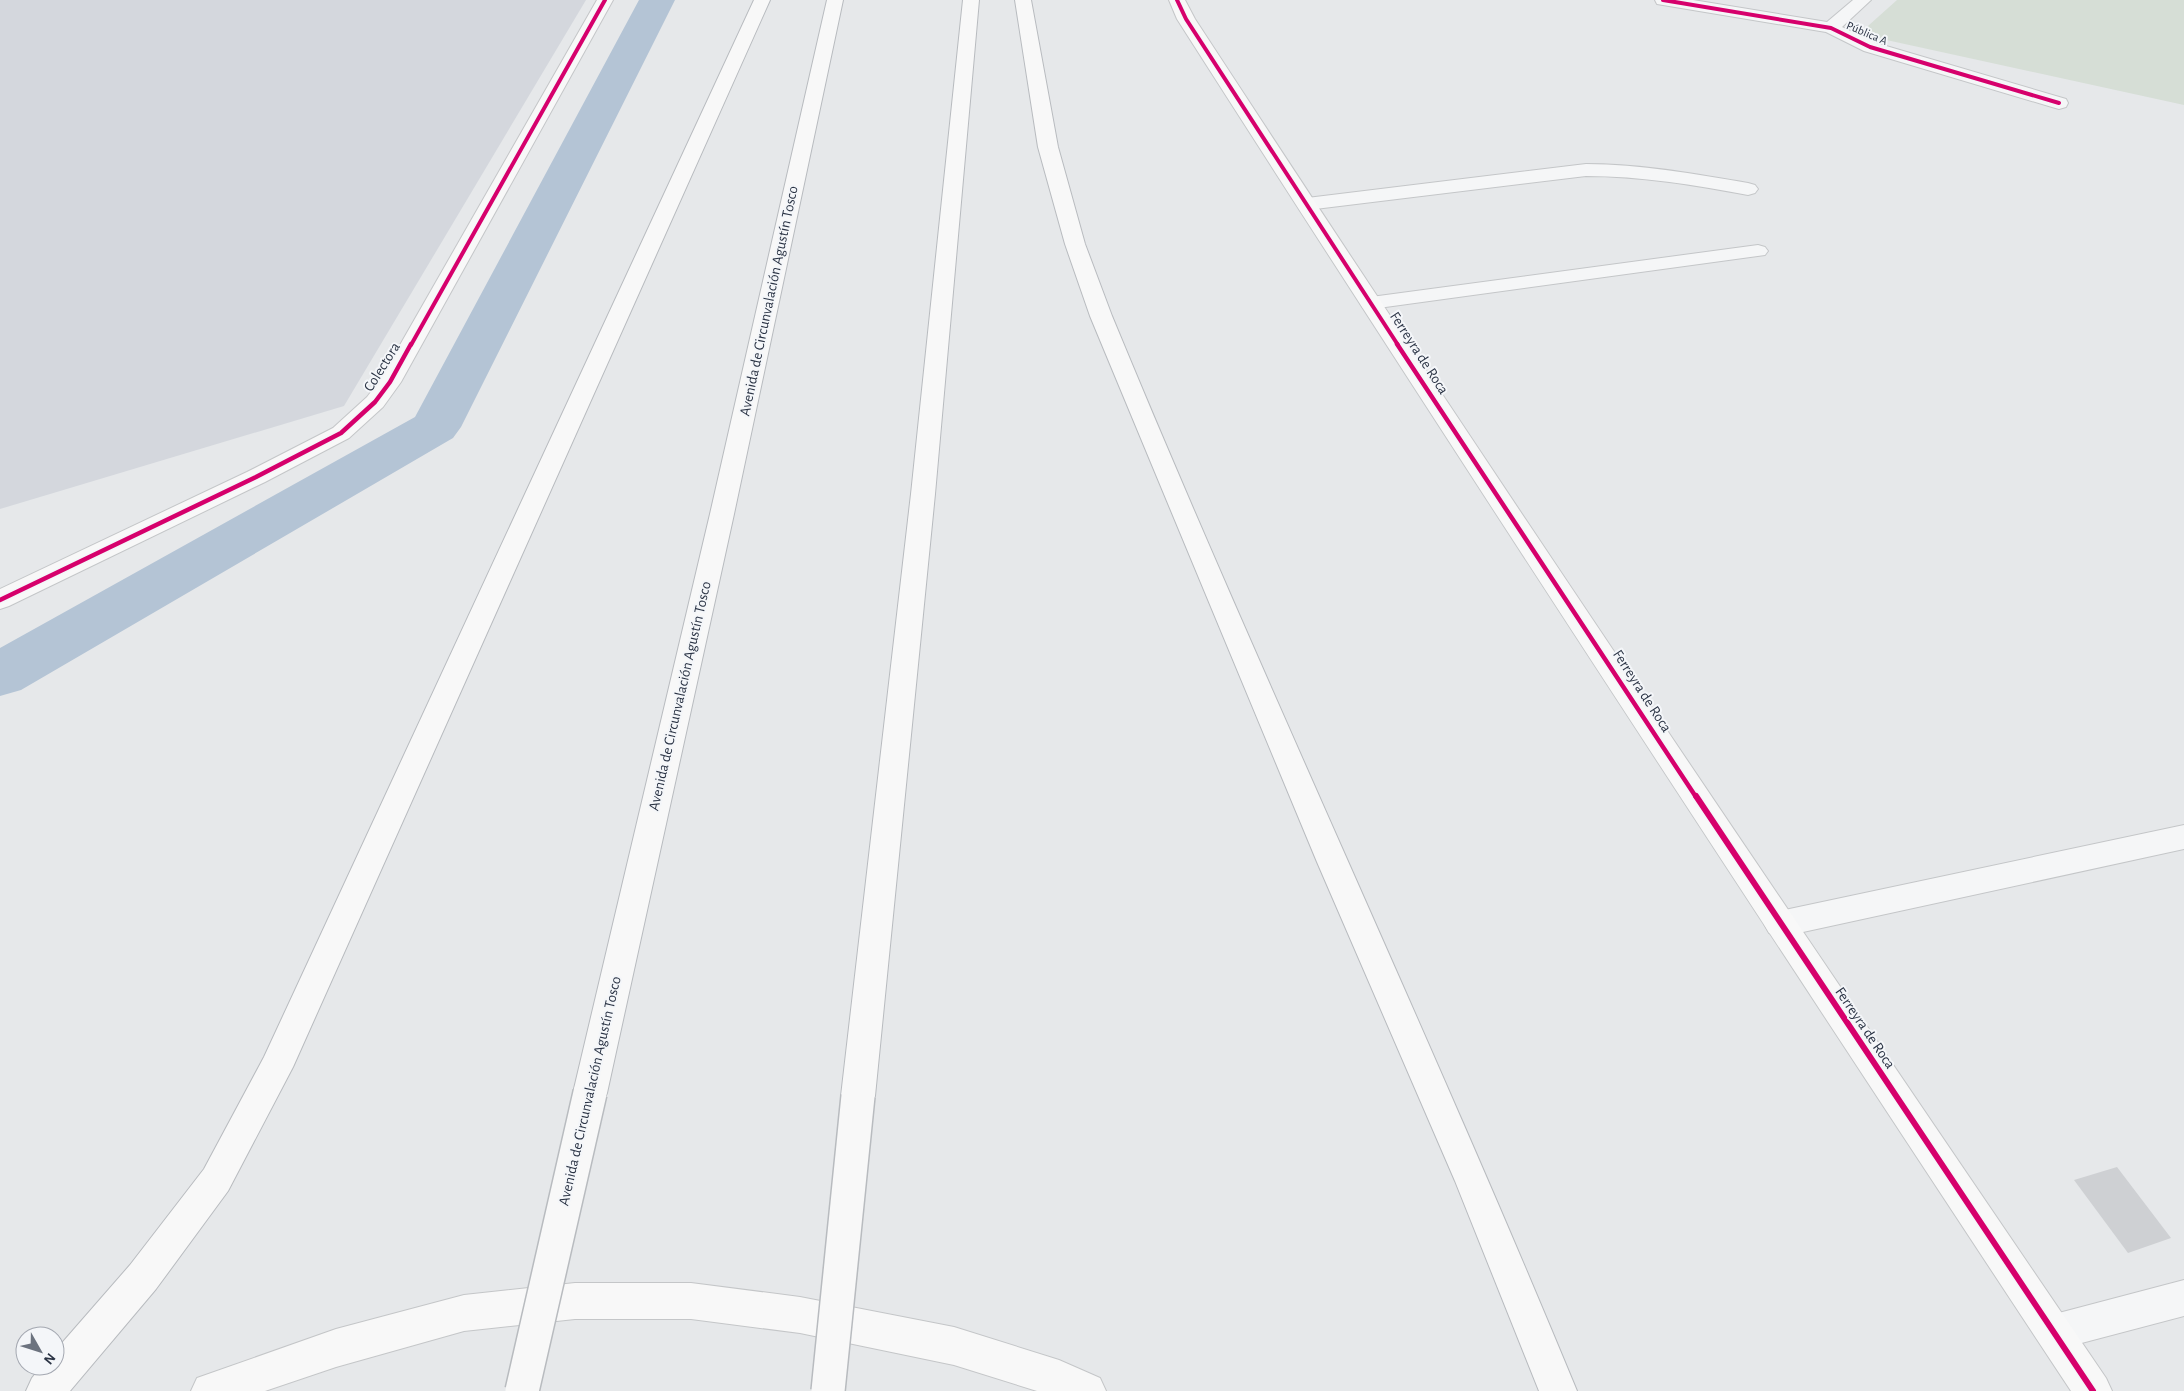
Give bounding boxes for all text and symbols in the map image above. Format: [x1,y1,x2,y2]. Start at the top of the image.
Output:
street label: Pública A [1845,19,1889,47]
street label: Avenida de Circunvalación Agustín Tosco [737,185,801,417]
street label: Ferreyra de Roca [1387,309,1451,397]
street label: Colectora [361,340,403,394]
street label: Avenida de Circunvalación Agustín Tosco [646,580,714,812]
street label: Ferreyra de Roca [1610,647,1674,735]
street label: Avenida de Circunvalación Agustín Tosco [556,975,624,1207]
street label: Ferreyra de Roca [1832,984,1898,1072]
north arrow [15,1326,65,1376]
text: N [41,1350,58,1367]

